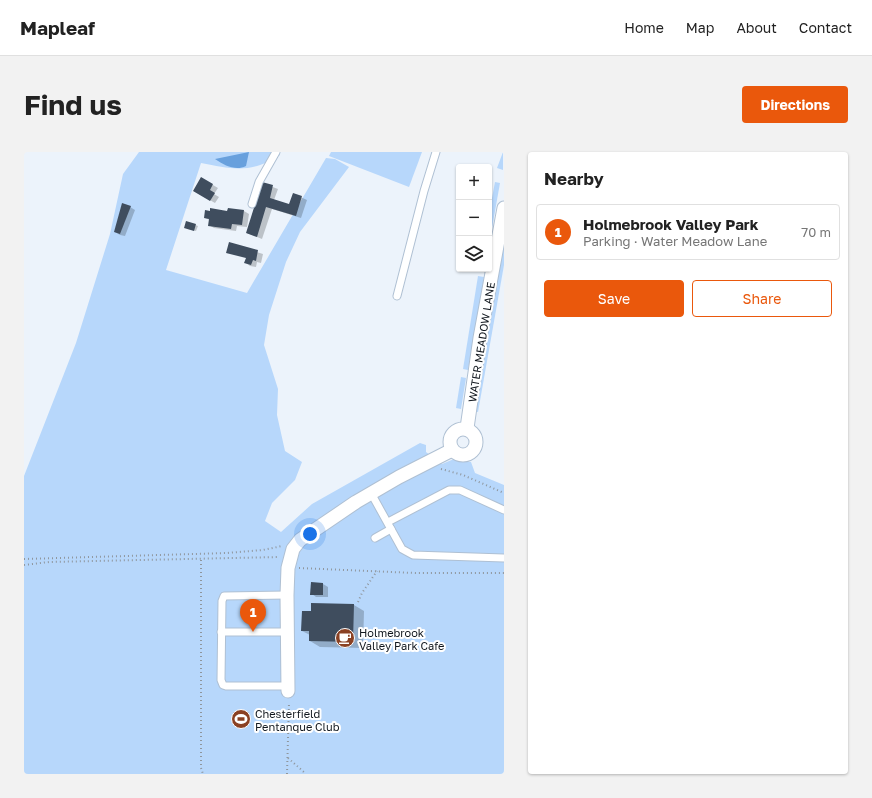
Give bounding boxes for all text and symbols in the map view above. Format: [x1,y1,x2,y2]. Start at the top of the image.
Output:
text: Mapleaf [20,16,95,39]
text: Home [624,19,664,36]
text: Map [686,19,714,36]
text: About [736,19,777,36]
text: Contact [799,19,852,36]
button: Directions [742,86,848,123]
text: Find us [24,88,122,121]
map controls [456,164,492,272]
button: + [456,164,492,200]
text: Nearby [544,168,604,189]
button: − [456,200,492,236]
text: Holmebrook Valley Park [583,215,758,233]
text: 1 [555,224,561,240]
text: 70 m [801,224,831,240]
text: Parking · Water Meadow Lane [583,233,767,249]
button: layers [456,236,492,272]
button: Save [544,280,684,317]
button: Share [692,280,832,317]
street label: WATER MEADOW LANE [465,281,497,403]
your location [300,524,320,544]
pin: 1 [240,599,266,632]
place label: Holmebrook Valley Park Cafe [359,626,444,652]
cafe icon: Holmebrook Valley Park Cafe [334,627,356,649]
place label: Chesterfield Pentanque Club [255,707,340,733]
sports icon: Chesterfield Pentanque Club [230,708,252,730]

